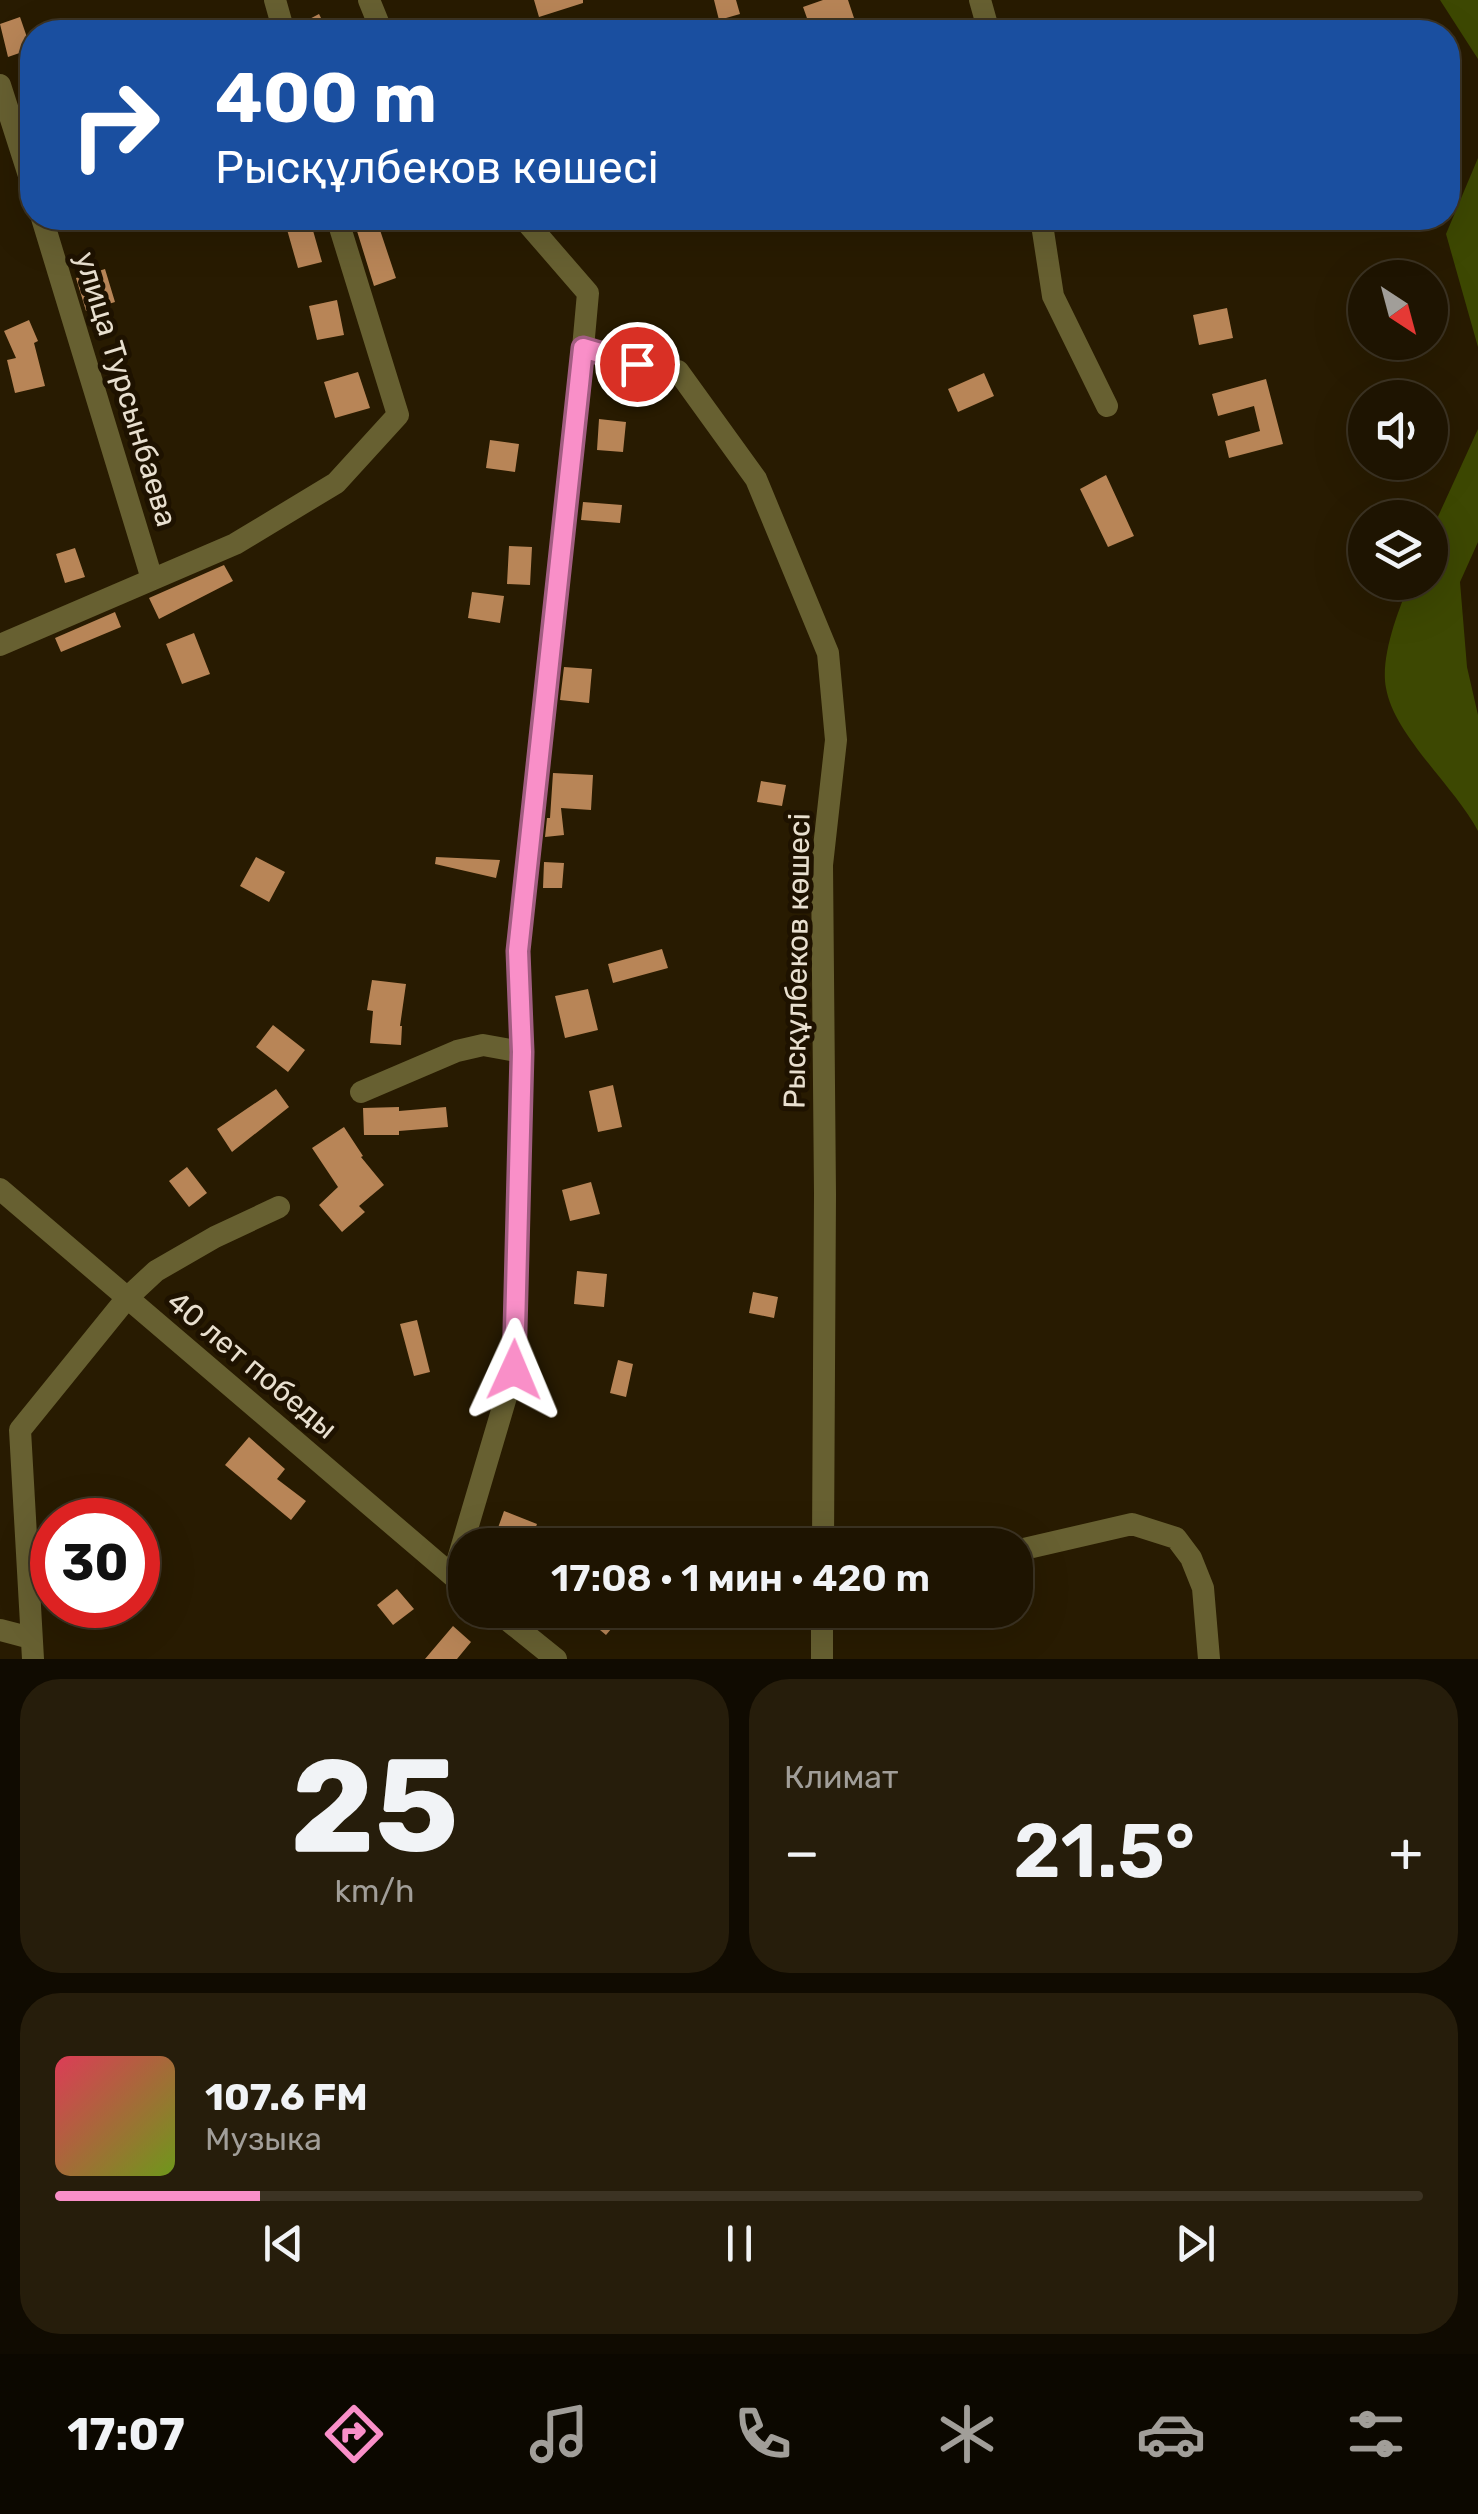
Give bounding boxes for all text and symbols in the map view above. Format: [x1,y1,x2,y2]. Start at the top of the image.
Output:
text: 400 m [215,57,437,140]
icon: right [50,60,180,190]
text: Рысқұлбеков көшесі [215,141,659,194]
street label: улица Турсынбаева [67,247,185,531]
north arrow [1348,260,1448,360]
map controls [1348,260,1448,600]
pin [595,322,680,407]
icon: arrive [610,337,665,392]
button: sound [1348,380,1448,480]
button: layers [1348,500,1448,600]
street label: Рысқұлбеков көшесі [776,813,818,1109]
street label: 40 лет победы [160,1284,344,1446]
position arrow [462,1318,566,1422]
speed limit sign: 30 [30,1498,160,1628]
text: 17:08 · 1 мин · 420 m [551,1555,930,1601]
text: 25 [290,1729,459,1884]
text: Климат [784,1758,898,1796]
text: 21.5° [1013,1807,1195,1896]
text: − [784,1820,820,1885]
text: + [1389,1820,1423,1885]
text: km/h [335,1872,414,1910]
text: 107.6 FM [205,2074,368,2120]
text: Музыка [205,2120,322,2158]
icon: previous [256,2216,311,2271]
icon: pause [712,2216,767,2271]
icon: next [1168,2216,1223,2271]
icon: directions [319,2399,389,2469]
icon: music [524,2399,594,2469]
icon: phone [728,2399,798,2469]
icon: climate [932,2399,1002,2469]
icon: car [1136,2399,1206,2469]
icon: filters [1341,2399,1411,2469]
text: 17:07 [67,2408,185,2461]

